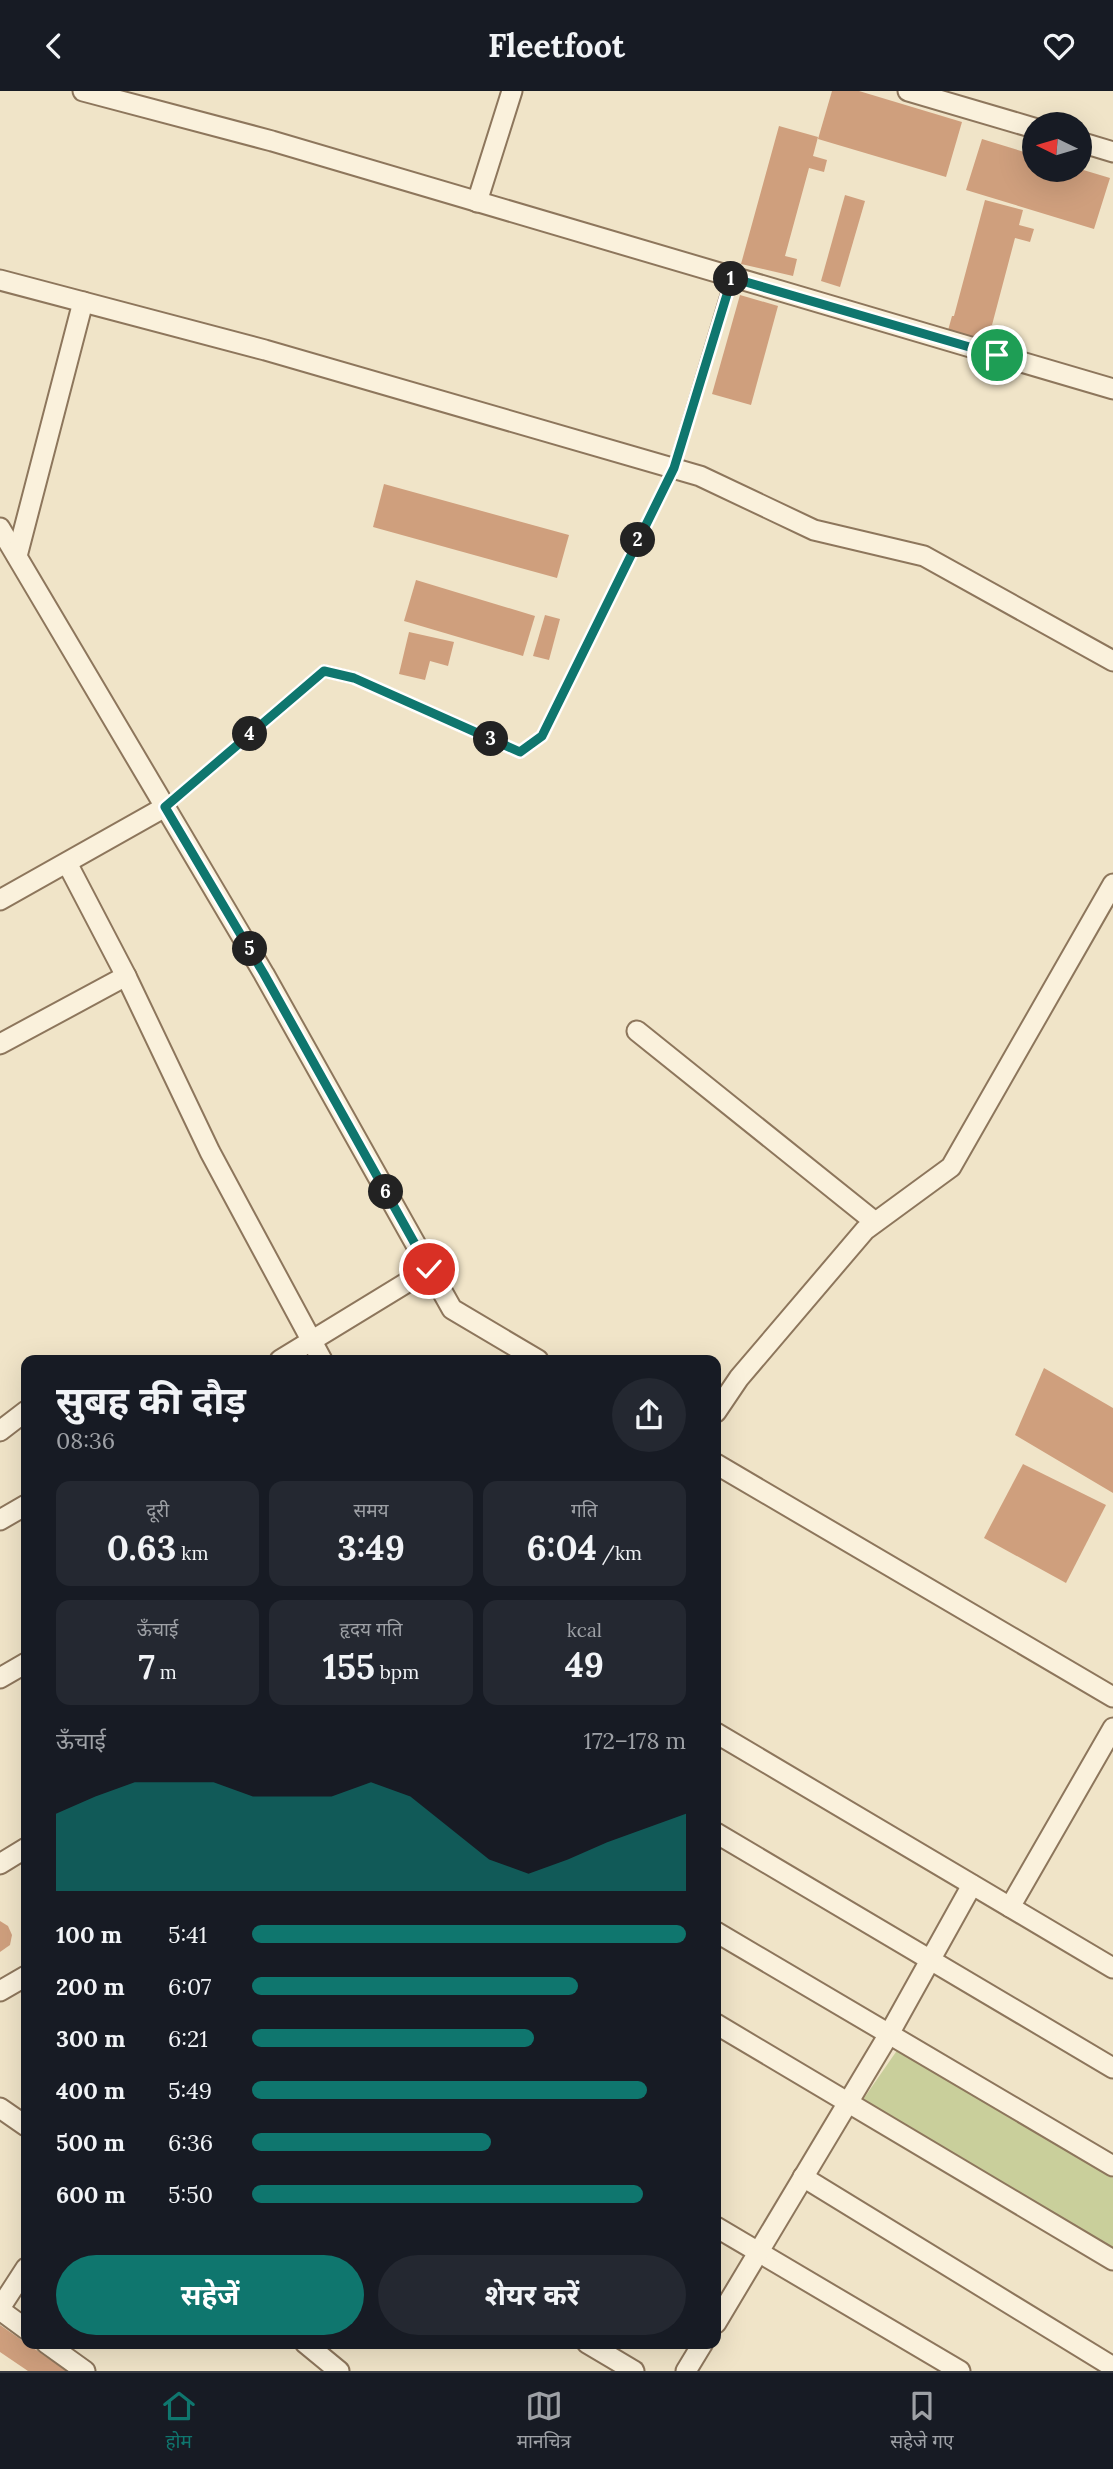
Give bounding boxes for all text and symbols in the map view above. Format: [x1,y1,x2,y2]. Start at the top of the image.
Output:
text: Fleetfoot [488,25,625,66]
icon: back [35,27,73,65]
icon: heart [1040,27,1078,65]
north arrow [1022,112,1092,182]
map controls [1022,112,1092,182]
pin: 1 [714,261,748,297]
text: 1 [727,266,734,290]
pin [967,325,1027,385]
icon: arrive [978,336,1016,374]
pin: 2 [620,523,656,557]
text: 2 [632,527,643,551]
pin: 4 [232,717,268,751]
text: 4 [244,721,255,745]
pin: 3 [474,721,508,757]
text: 3 [485,726,496,750]
pin: 5 [232,931,268,967]
text: 5 [244,936,255,960]
pin: 6 [368,1175,404,1209]
text: 6 [380,1179,391,1203]
pin [399,1239,459,1299]
icon: check [410,1250,448,1288]
text: सुबह की दौड़ [56,1376,246,1424]
button: share [612,1378,686,1452]
text: 08:36 [56,1426,115,1455]
text: दूरी [146,1498,169,1522]
text: समय [353,1498,389,1522]
text: गति [571,1498,598,1522]
text: 0.63 [107,1525,176,1570]
text: 3:49 [337,1525,405,1570]
text: 6:04 [527,1525,597,1570]
text: km [176,1541,209,1565]
text: /km [597,1541,642,1565]
text: ऊँचाई [137,1617,178,1641]
text: हृदय गति [339,1617,403,1641]
text: kcal [567,1618,602,1642]
text: 49 [565,1642,604,1687]
text: 7 [138,1644,155,1689]
text: 155 [323,1644,375,1689]
text: m [155,1660,177,1684]
text: bpm [375,1660,419,1684]
text: ऊँचाई [56,1726,106,1755]
text: 172–178 m [584,1726,686,1755]
text: 100 m [56,1920,122,1949]
text: 5:41 [168,1920,207,1949]
text: 200 m [56,1972,125,2001]
text: 6:07 [168,1972,211,2001]
text: 300 m [56,2024,125,2053]
text: 6:21 [168,2024,208,2053]
text: 400 m [56,2076,125,2105]
text: 5:49 [168,2076,212,2105]
text: 500 m [56,2128,125,2157]
text: 6:36 [168,2128,213,2157]
text: 600 m [56,2180,126,2209]
text: 5:50 [168,2180,213,2209]
button: सहेजें [56,2255,364,2335]
button: शेयर करें [378,2255,686,2335]
tab: होम [160,2387,198,2456]
tab: मानचित्र [517,2387,571,2456]
tab: सहेजे गए [890,2387,953,2456]

